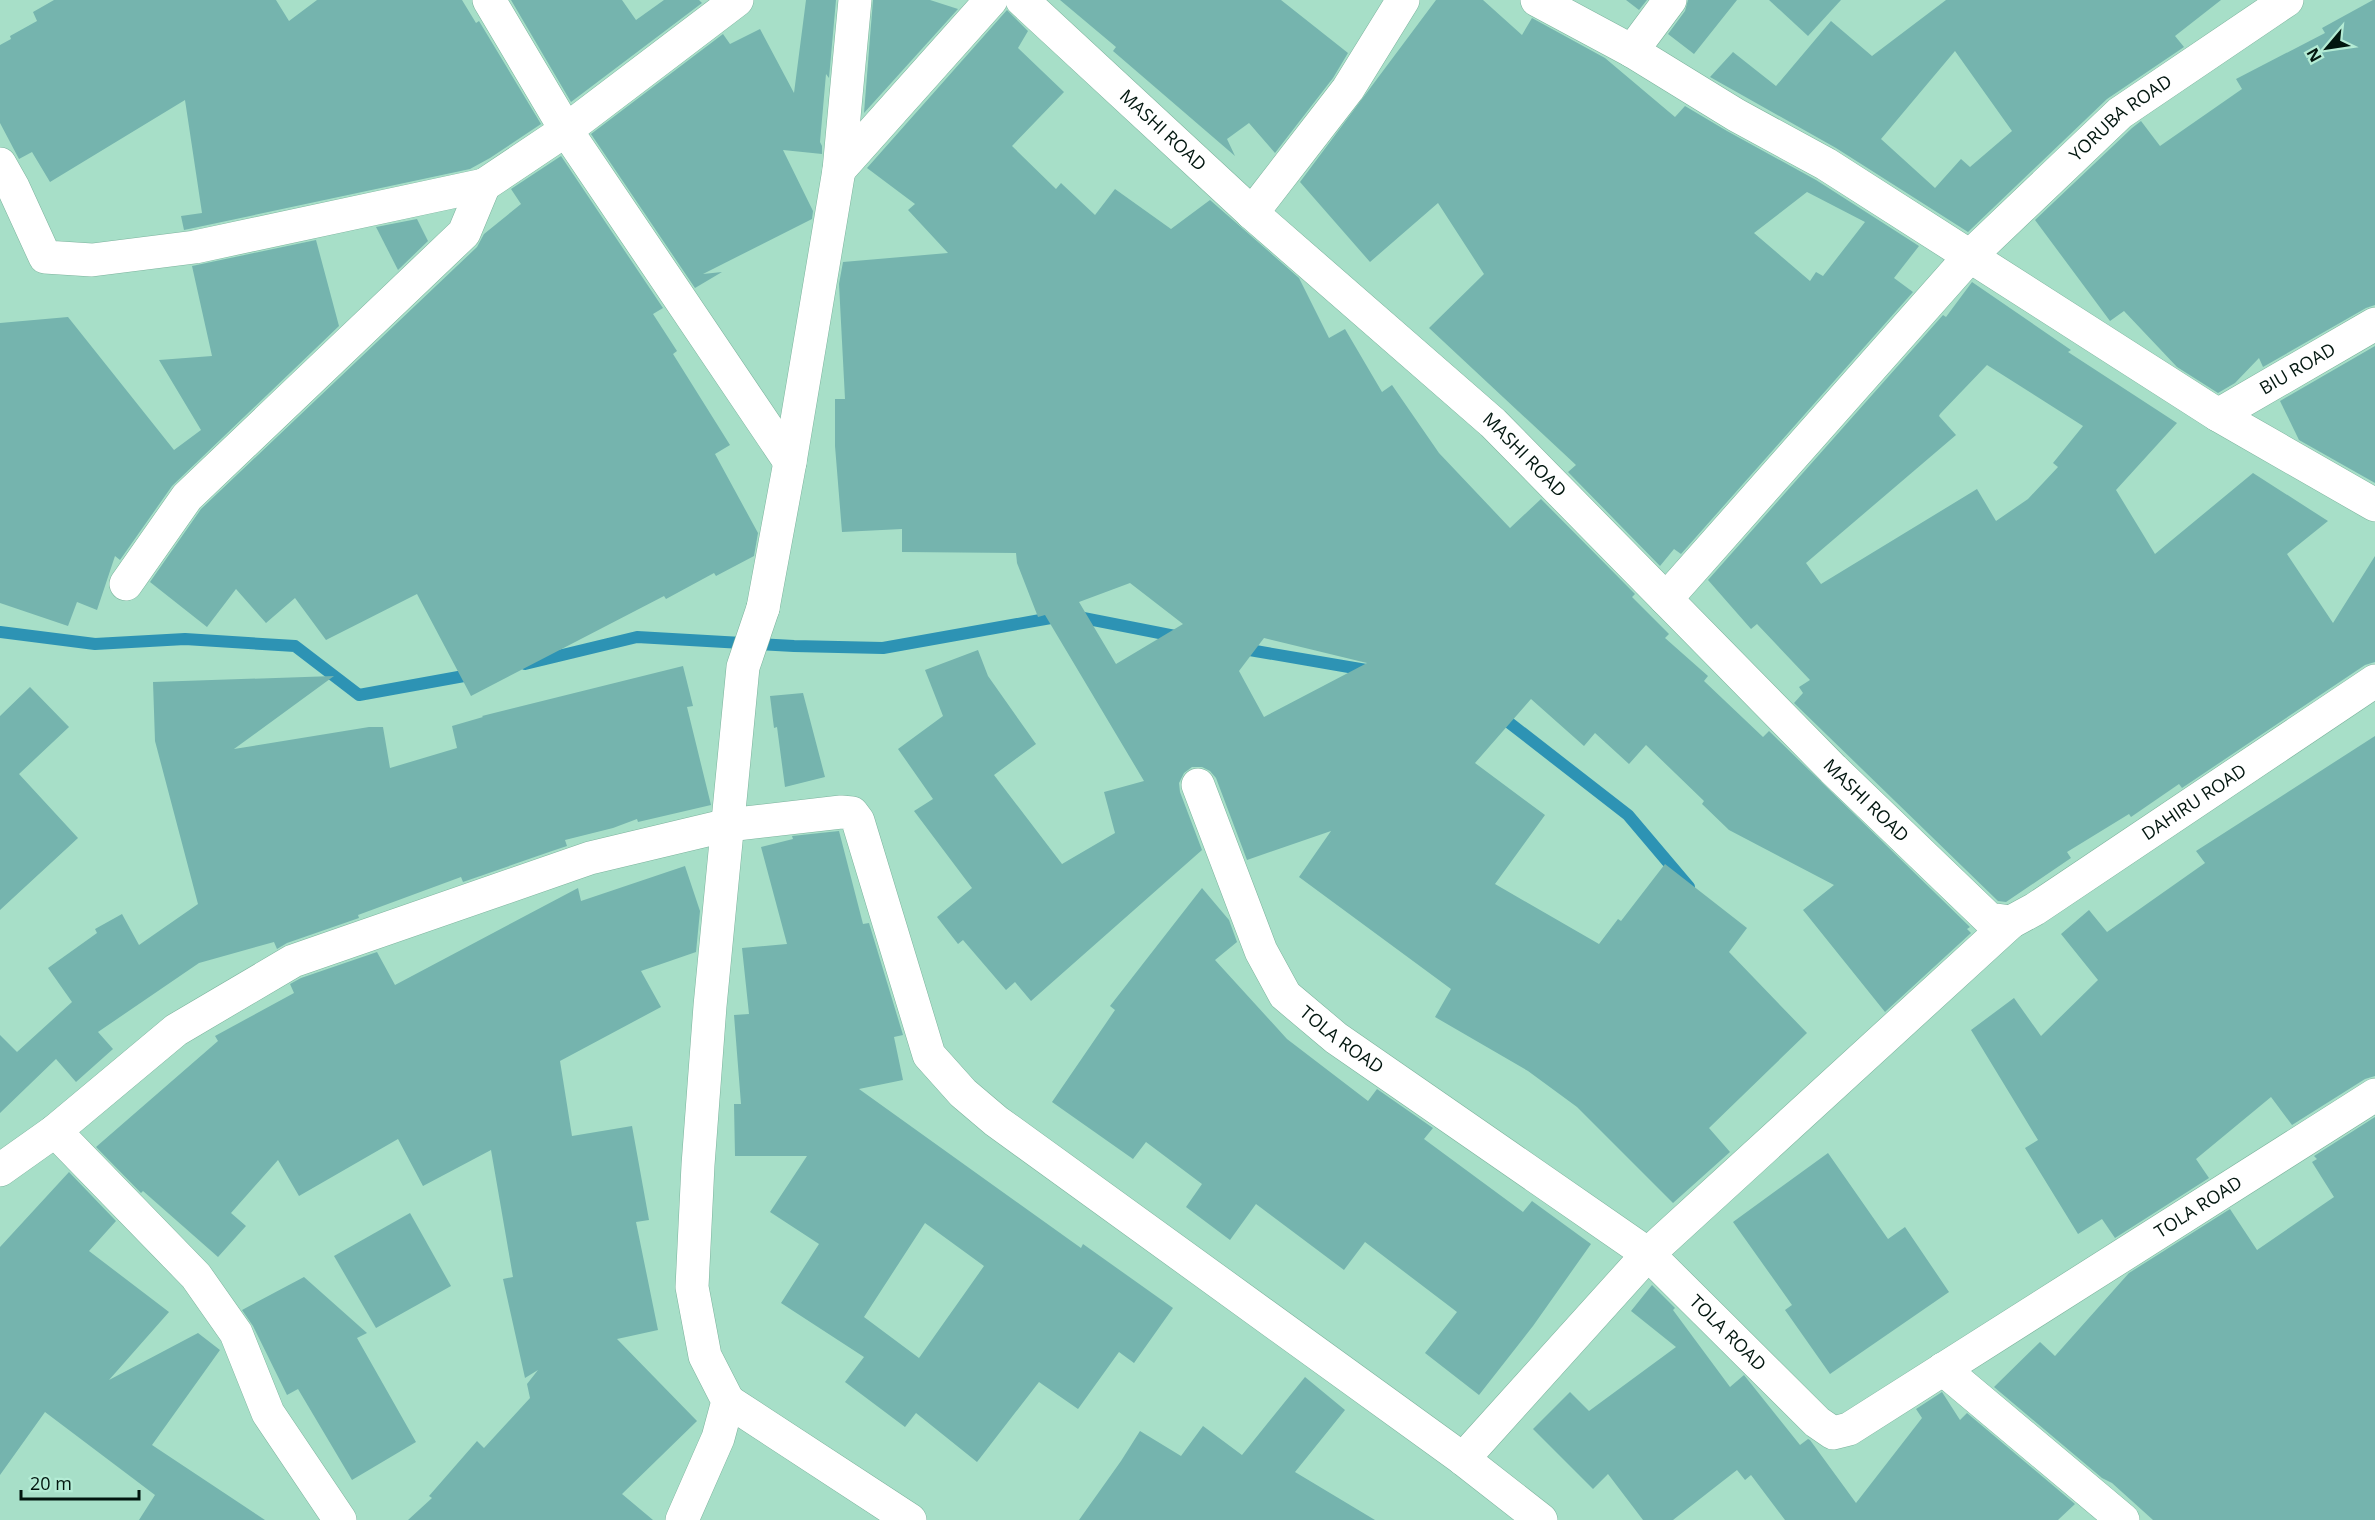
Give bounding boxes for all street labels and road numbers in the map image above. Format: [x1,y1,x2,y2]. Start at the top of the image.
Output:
street label: YORUBA ROAD [2064,68,2176,166]
street label: MASHI ROAD [1115,84,1212,176]
street label: BIU ROAD [2255,337,2339,399]
street label: MASHI ROAD [1478,407,1572,502]
street label: MASHI ROAD [1819,753,1915,847]
street label: DAHIRU ROAD [2137,758,2251,845]
street label: TOLA ROAD [1295,1000,1389,1078]
street label: TOLA ROAD [2150,1170,2246,1243]
street label: TOLA ROAD [1685,1289,1772,1376]

